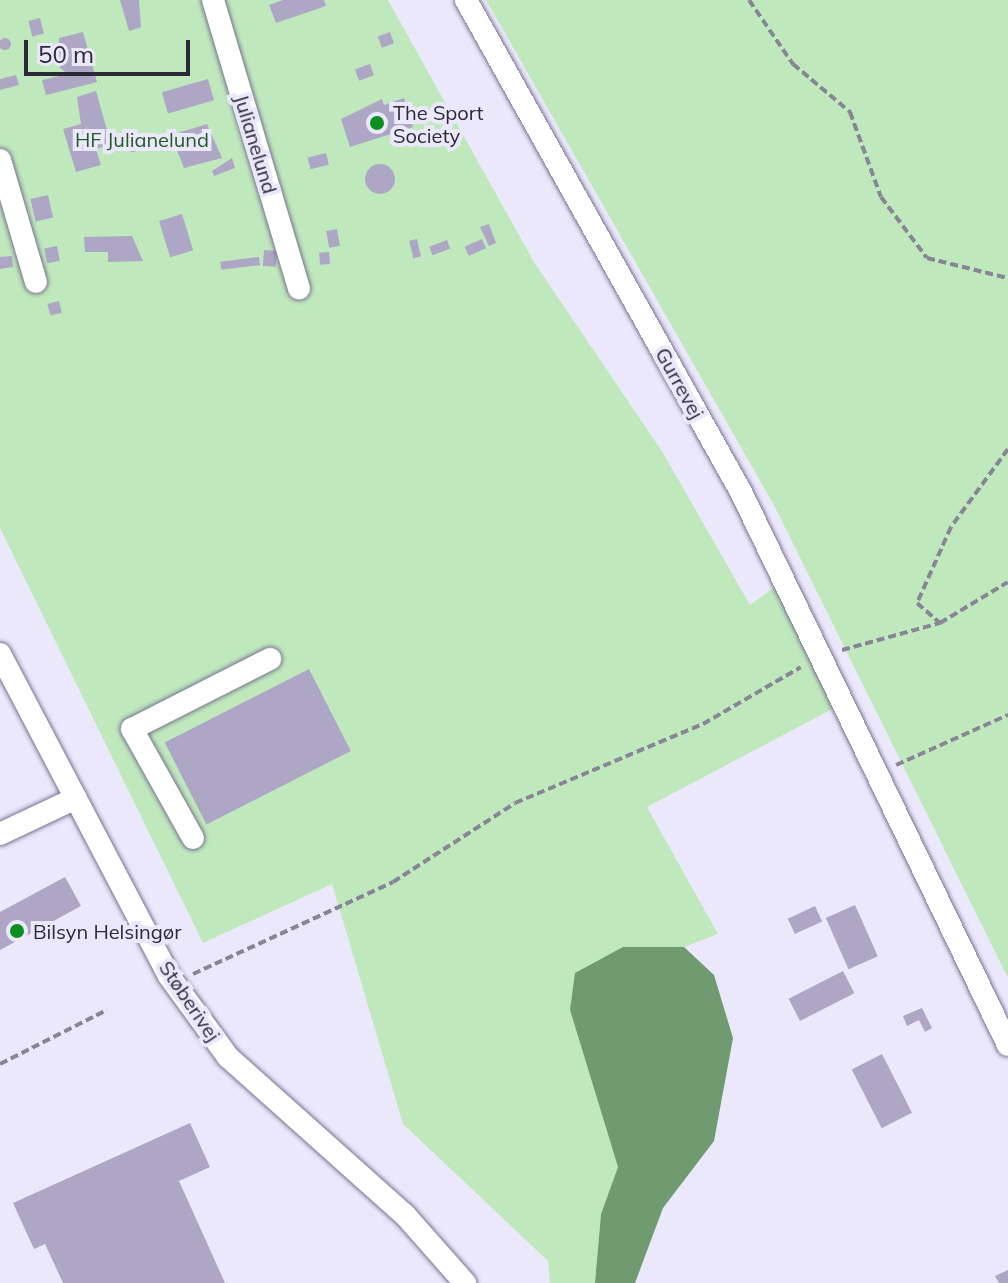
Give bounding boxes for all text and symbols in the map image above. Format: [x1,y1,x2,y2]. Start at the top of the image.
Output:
scale bar [28,24,194,74]
text: 50 m [38,39,94,69]
street label: Julianelund [230,92,282,196]
place label: The Sport Society [393,100,484,147]
marker: The Sport Society [368,114,386,132]
park label: HF Julianelund [75,127,209,151]
street label: Gurrevej [651,343,709,423]
place label: Bilsyn Helsingør [33,919,181,943]
marker: Bilsyn Helsingør [8,922,26,940]
street label: Støberivej [154,956,226,1046]

